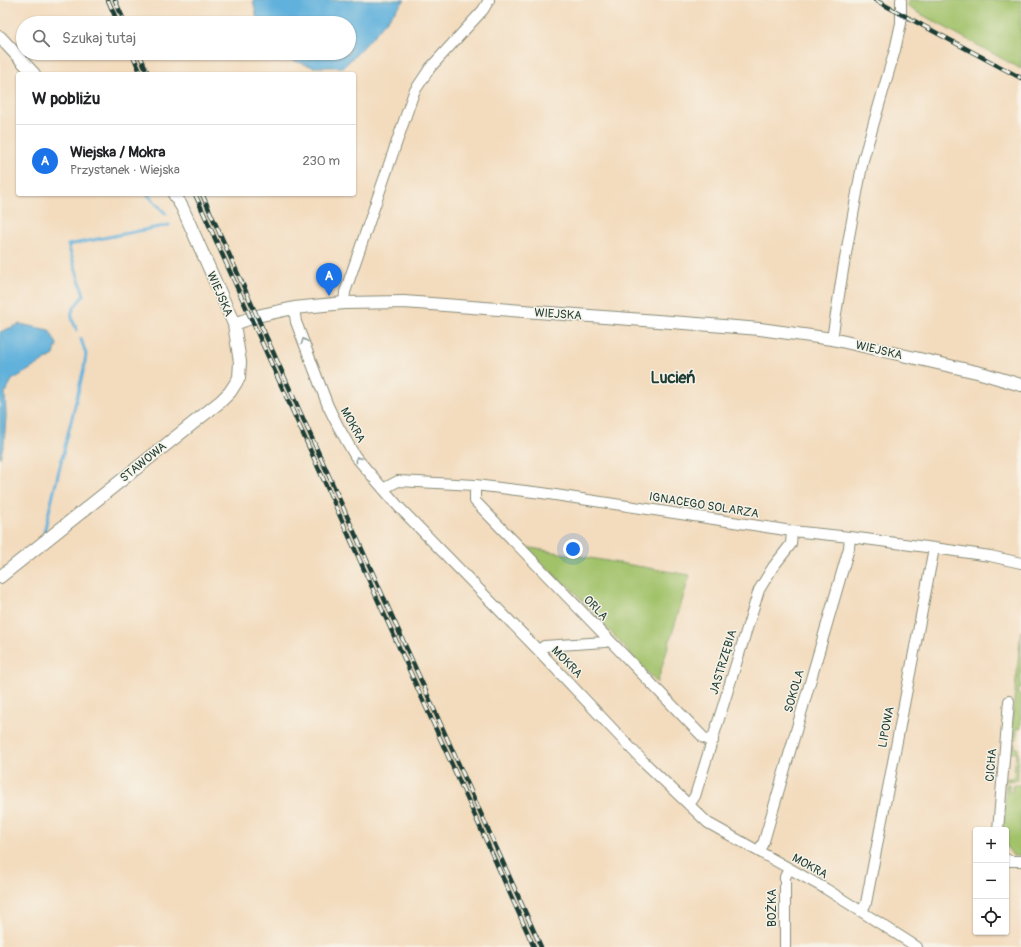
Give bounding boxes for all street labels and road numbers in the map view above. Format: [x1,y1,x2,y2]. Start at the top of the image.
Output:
street label: WIEJSKA [203,269,236,319]
street label: WIEJSKA [534,305,582,324]
street label: WIEJSKA [854,338,904,363]
street label: MOKRA [337,405,368,446]
street label: STAWOWA [117,439,170,486]
street label: IGNACEGO SOLARZA [648,489,760,522]
street label: ORLA [580,593,611,624]
street label: JASTRZĘBIA [707,628,741,696]
street label: MOKRA [548,643,585,681]
street label: SOKOLA [781,668,808,714]
street label: LIPOWA [875,705,898,749]
street label: CICHA [983,747,1000,782]
street label: MOKRA [789,851,830,882]
street label: BOŻKA [764,889,780,927]

